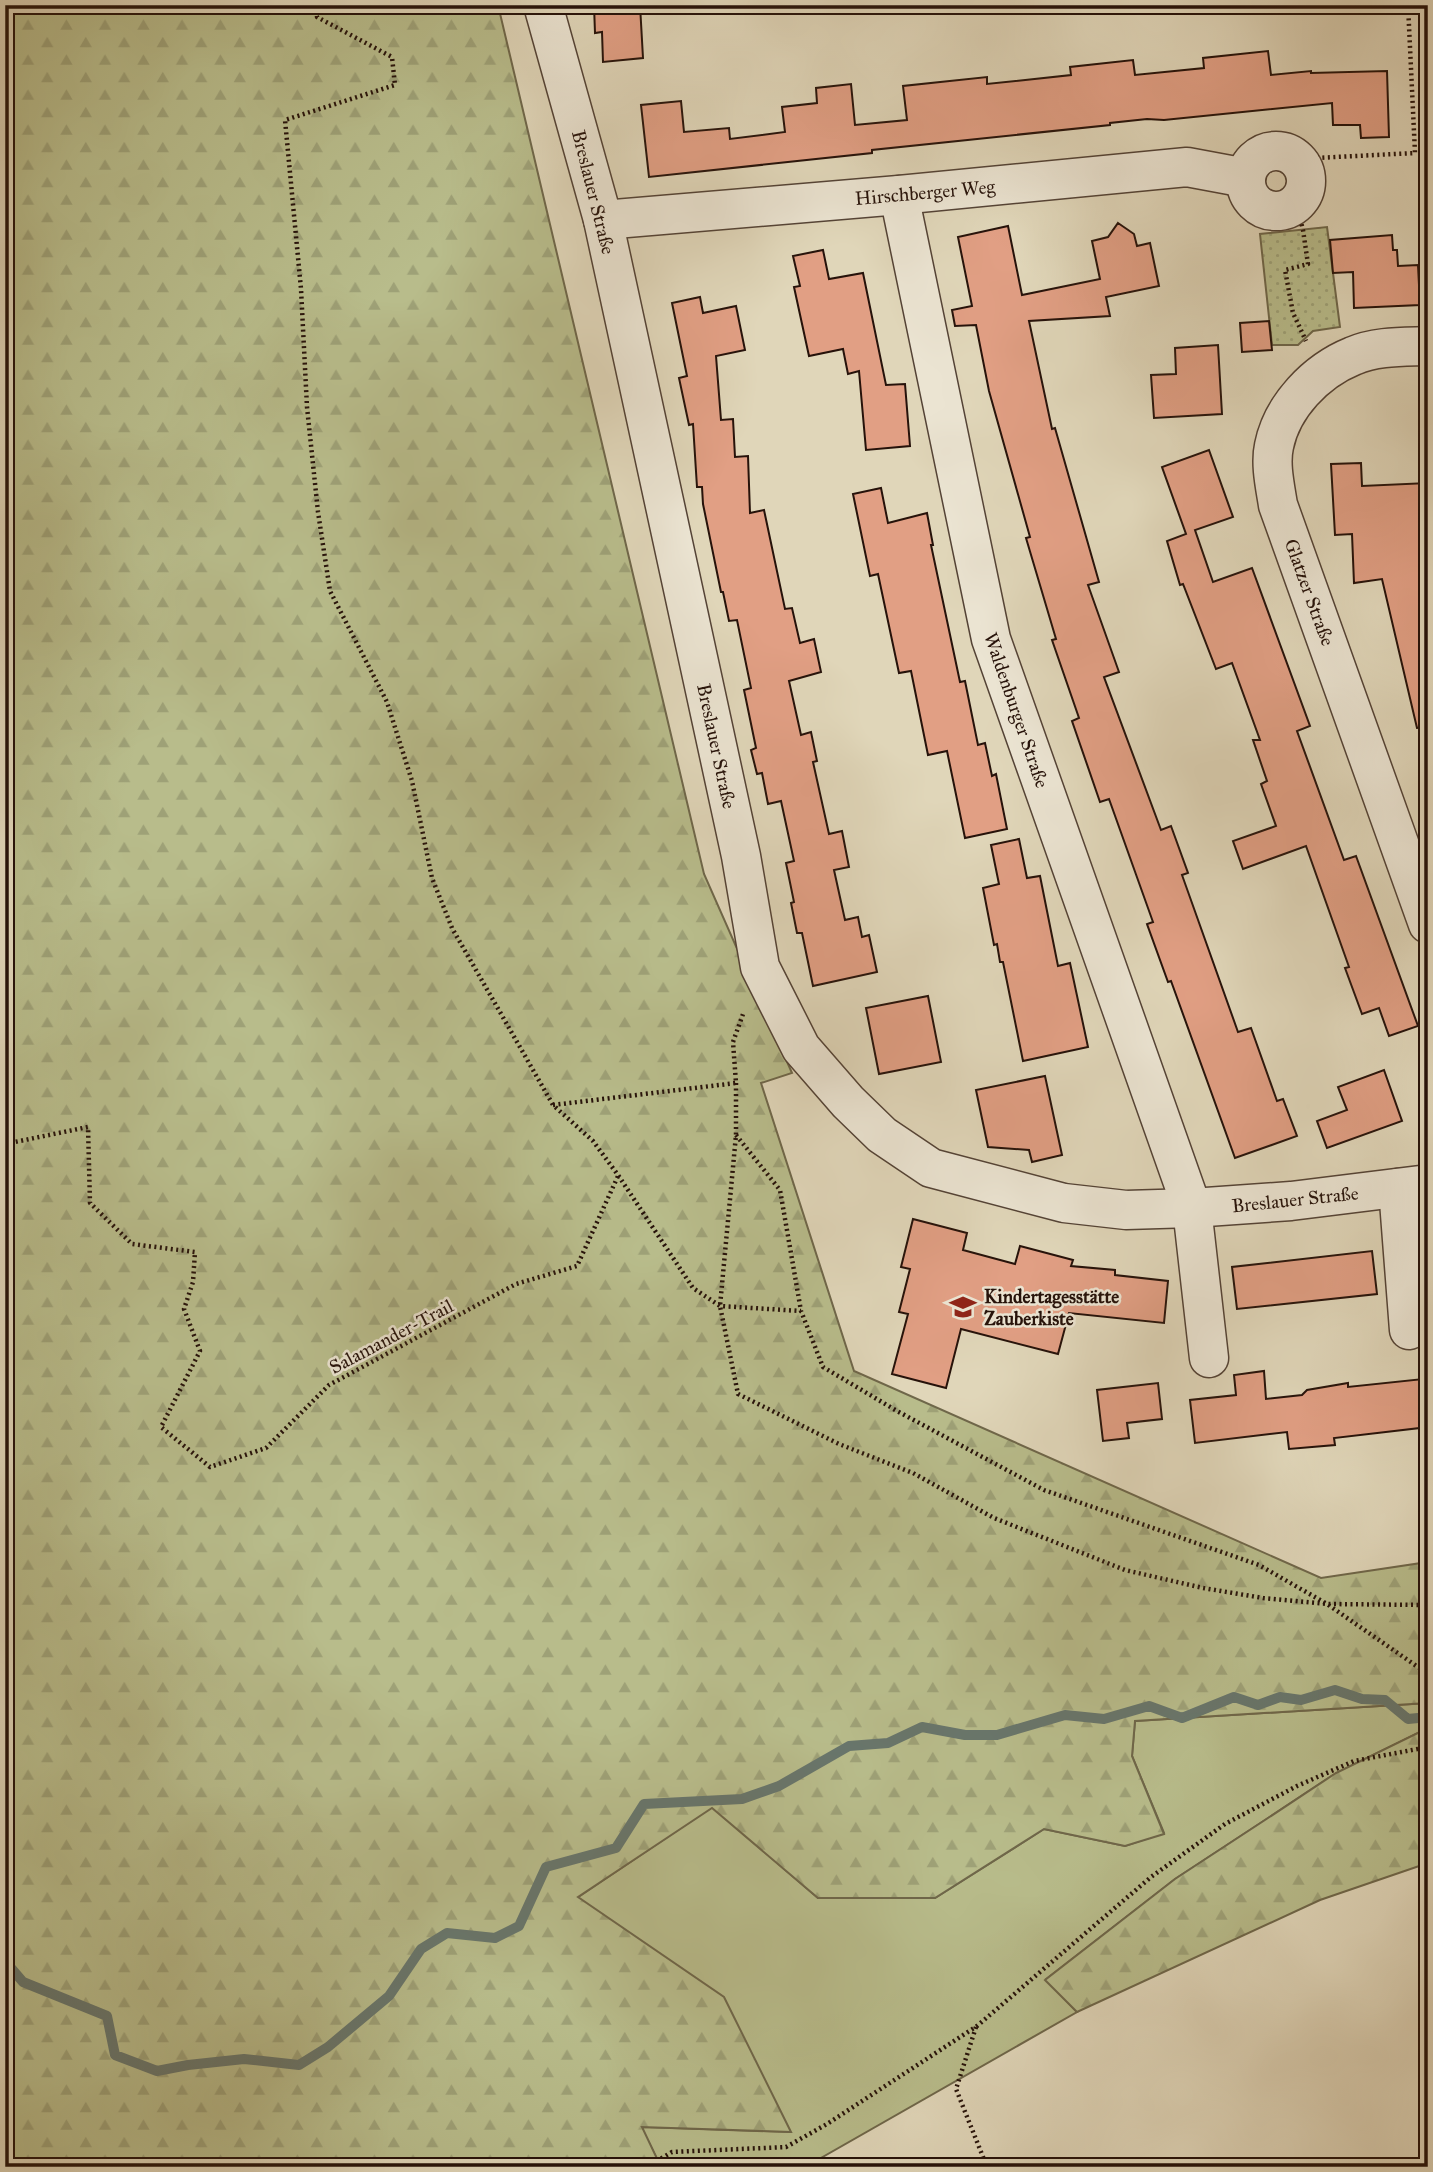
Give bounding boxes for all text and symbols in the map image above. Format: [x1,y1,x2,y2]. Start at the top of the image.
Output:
street label: Breslauer Straße [567,128,620,257]
street label: Hirschberger Weg [854,175,996,211]
street label: Glatzer Straße [1280,535,1340,649]
street label: Waldenburger Straße [978,629,1054,791]
street label: Breslauer Straße [692,681,741,811]
street label: Breslauer Straße [1231,1181,1360,1218]
place label: Kindertagesstätte Zauberkiste [984,1285,1119,1330]
school or university icon: Kindertagesstätte Zauberkiste [948,1292,978,1322]
street label: Salamander-Trail [325,1294,458,1379]

